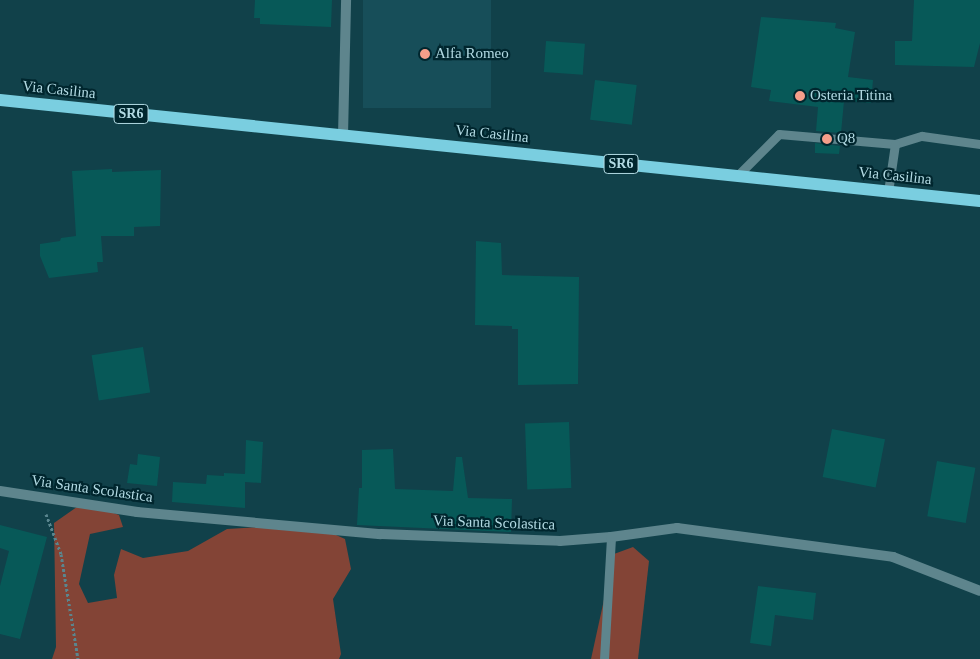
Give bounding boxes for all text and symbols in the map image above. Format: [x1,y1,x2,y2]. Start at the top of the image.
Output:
place label: Alfa Romeo [435,45,509,63]
marker: Alfa Romeo [419,48,431,60]
street label: Via Casilina [21,77,97,103]
place label: Osteria Titina [810,87,892,105]
marker: Osteria Titina [794,90,806,102]
road number: SR6 [114,102,148,126]
street label: Via Casilina [454,121,530,147]
place label: Q8 [837,130,855,148]
marker: Q8 [821,133,833,145]
road number: SR6 [604,152,638,175]
street label: Via Casilina [857,163,933,189]
street label: Via Santa Scolastica [30,472,154,506]
street label: Via Santa Scolastica [433,512,555,534]

